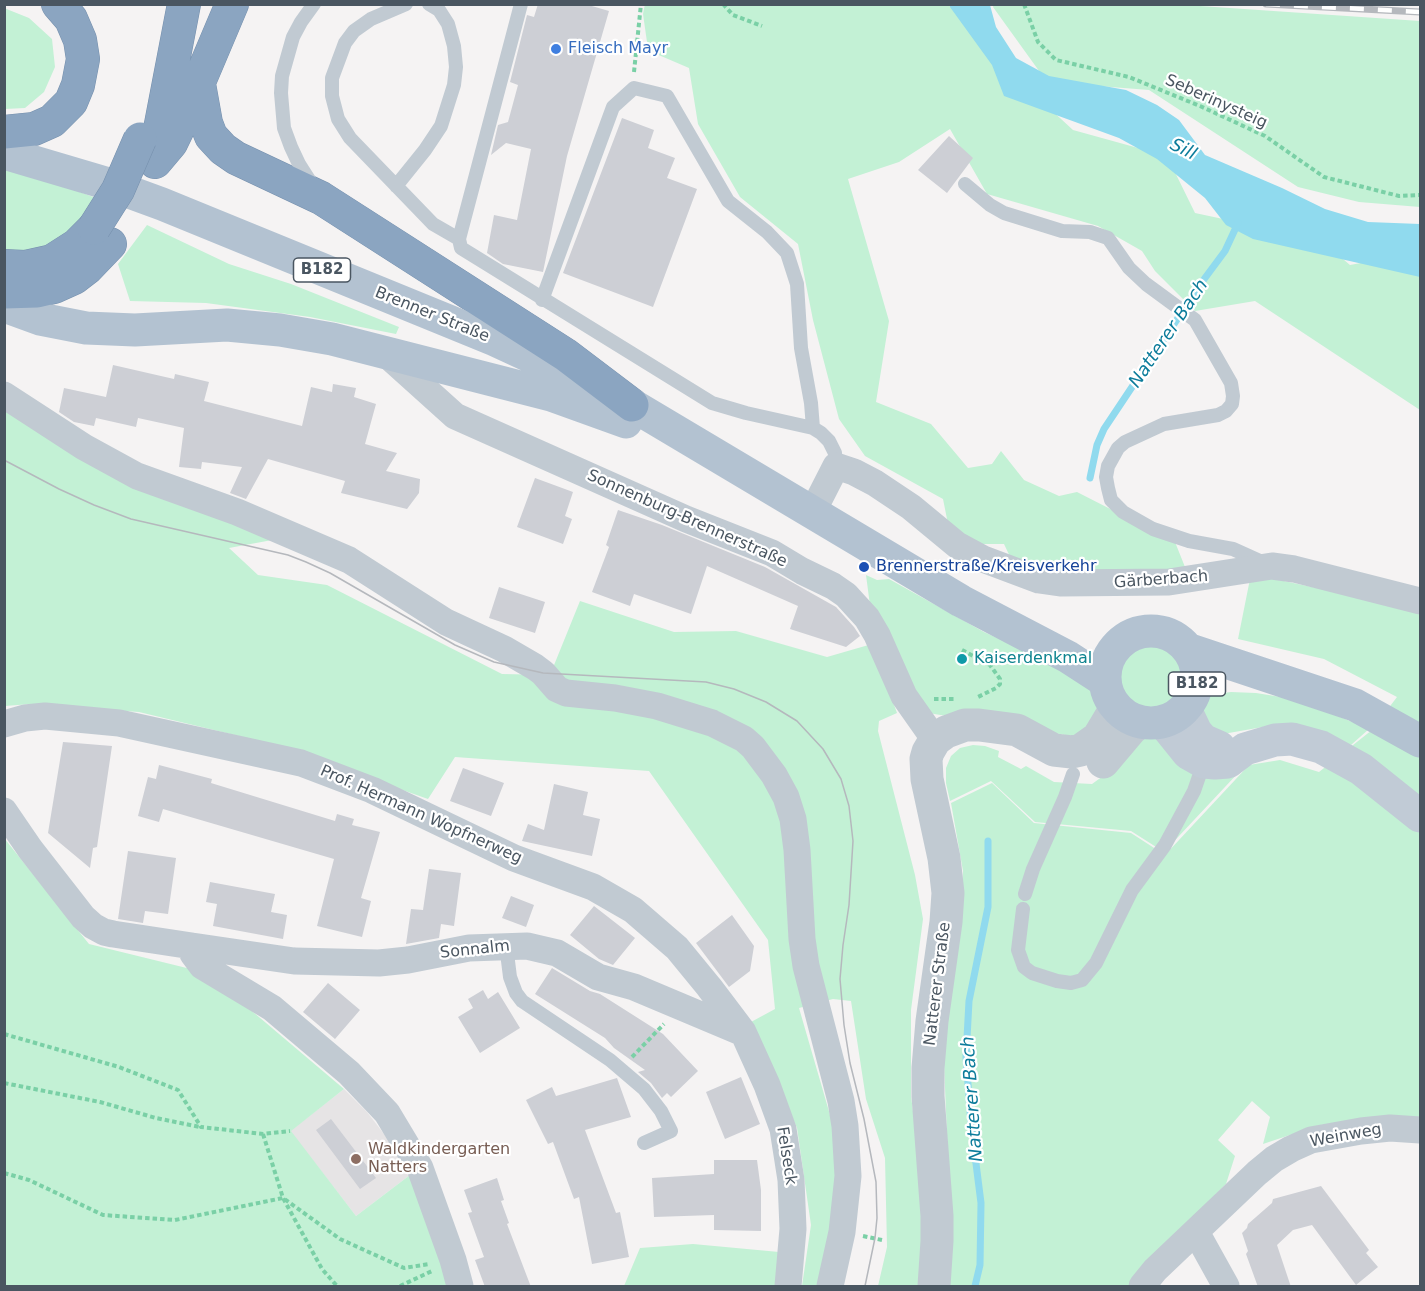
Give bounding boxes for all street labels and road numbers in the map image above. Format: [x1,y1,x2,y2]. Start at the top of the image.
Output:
street label: Seberinysteig [1162,71,1270,133]
road number: B182 [294,258,350,282]
street label: Brenner Straße [372,283,492,347]
street label: Sonnenburg-Brennerstraße [584,466,790,572]
street label: Gärberbach [1113,567,1209,593]
road number: B182 [1168,672,1226,696]
street label: Prof. Hermann Wopfnerweg [317,762,525,868]
street label: Natterer Straße [921,921,955,1047]
street label: Sonnalm [439,937,511,963]
street label: Weinweg [1309,1120,1383,1152]
street label: Felseck [772,1125,800,1187]

